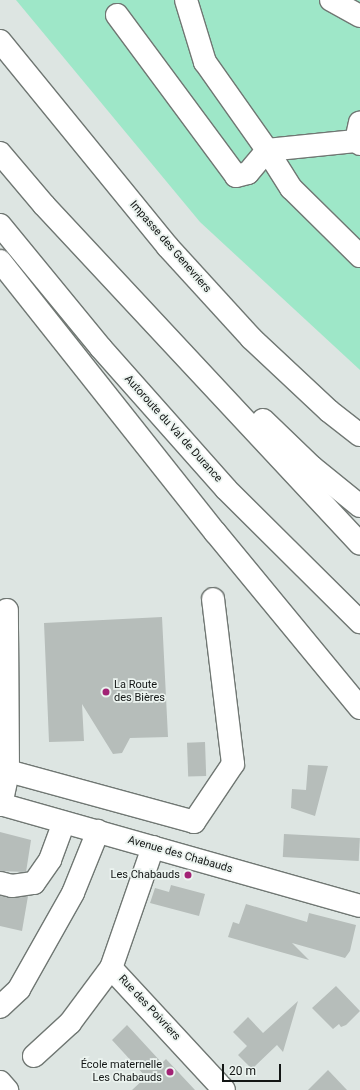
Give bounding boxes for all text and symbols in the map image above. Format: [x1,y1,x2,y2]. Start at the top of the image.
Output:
street label: Impasse des Genevriers [127,198,213,296]
street label: Autoroute du Val de Durance [121,373,225,485]
place label: La Route des Bières [114,679,165,705]
marker: La Route des Bières [101,687,111,697]
street label: Avenue des Chabauds [126,834,234,876]
place label: Les Chabauds [111,868,180,882]
marker: Les Chabauds [183,870,193,880]
street label: Rue des Poivriers [115,973,183,1043]
scale bar [224,1056,283,1082]
place label: École maternelle Les Chabauds [81,1059,162,1085]
text: 20 m [229,1064,256,1078]
marker: École maternelle Les Chabauds [165,1067,175,1077]

